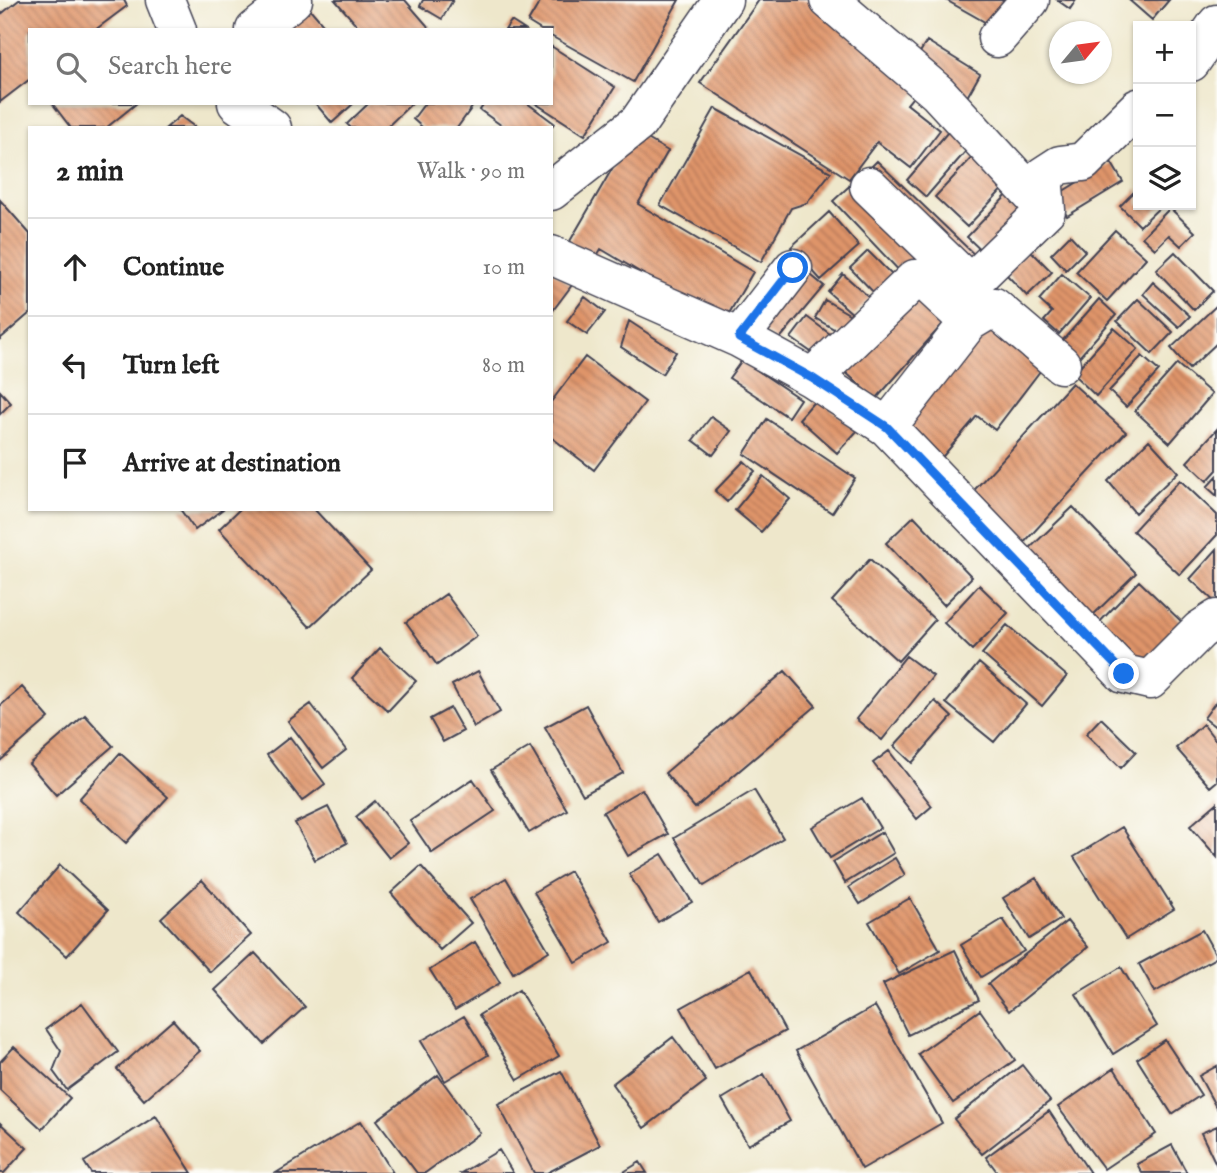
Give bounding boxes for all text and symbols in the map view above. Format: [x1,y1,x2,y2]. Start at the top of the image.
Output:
north arrow [1049,21,1112,84]
map controls [1133,21,1196,210]
button: + [1133,21,1196,84]
search box [28,28,553,105]
icon: search [52,48,90,86]
text: Search here [108,50,232,83]
button: − [1133,84,1196,147]
button: layers [1133,147,1196,210]
text: 2 min [56,153,124,191]
text: Walk · 90 m [417,157,525,186]
icon: ahead [56,248,94,286]
text: Continue [123,251,224,284]
route start [777,252,808,283]
text: 10 m [482,253,525,282]
icon: left [56,346,94,384]
text: Turn left [123,349,220,382]
text: 80 m [482,351,525,380]
icon: arrive [56,444,94,482]
text: Arrive at destination [123,447,341,480]
route end [1108,658,1139,689]

